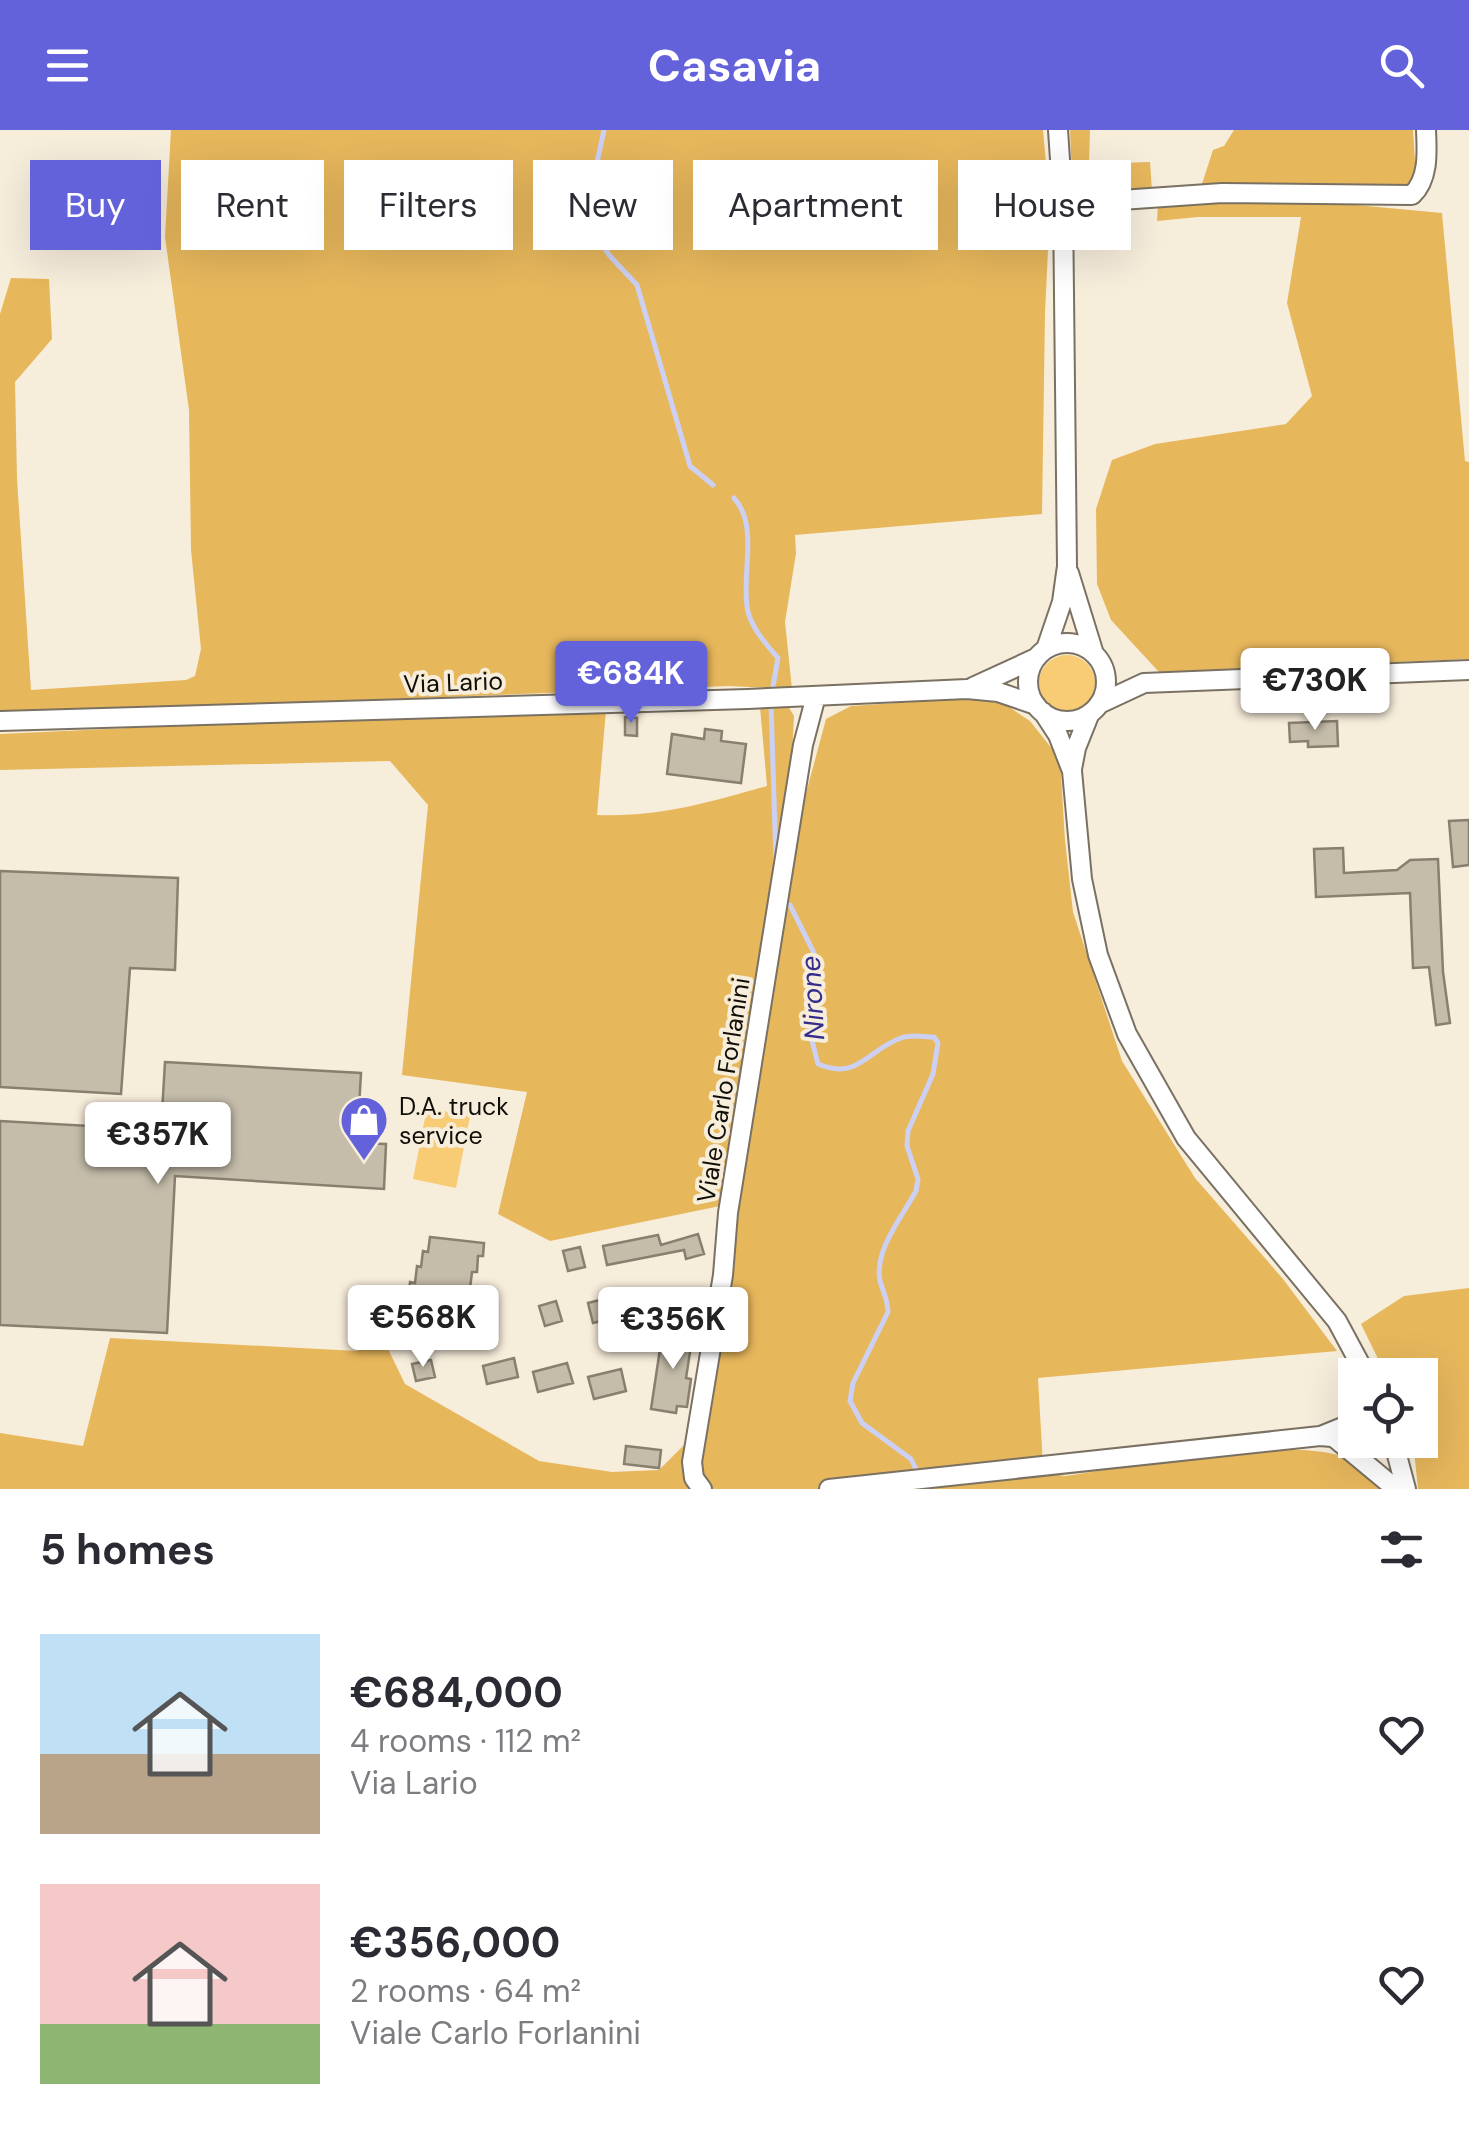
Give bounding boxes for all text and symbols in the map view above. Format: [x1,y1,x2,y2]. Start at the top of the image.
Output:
text: Casavia [648,36,821,95]
icon: menu [40,38,95,93]
icon: search [1374,38,1429,93]
chip: Buy [30,160,161,250]
chip: Rent [181,160,324,250]
chip: Filters [344,160,513,250]
chip: New [533,160,673,250]
chip: Apartment [693,160,938,250]
chip: House [958,160,1131,250]
pin: €684K [561,641,701,726]
pin: €730K [1245,648,1385,733]
text: €684K [577,652,685,694]
text: €730K [1263,659,1367,701]
street label: Via Lario [403,664,503,701]
water label: Nirone [792,955,833,1041]
street label: Viale Carlo Forlanini [689,975,758,1205]
place label: D.A. truck service [399,1090,509,1152]
shop icon: D.A. truck service [338,1094,390,1162]
pin: €357K [88,1102,228,1187]
text: €357K [107,1113,209,1155]
pin: €568K [353,1285,493,1370]
pin: €356K [603,1287,743,1372]
text: €568K [370,1296,476,1338]
text: €356K [620,1298,726,1340]
map controls [1338,1358,1438,1458]
button: locate [1338,1358,1438,1458]
text: 5 homes [40,1522,215,1577]
icon: filters [1374,1522,1429,1577]
text: €684,000 [350,1665,563,1720]
icon: home [120,1674,240,1794]
icon: heart [1374,1707,1429,1762]
text: 4 rooms · 112 m² [350,1720,581,1762]
text: Via Lario [350,1762,478,1804]
text: €356,000 [350,1915,560,1970]
icon: home [120,1924,240,2044]
icon: heart [1374,1957,1429,2012]
text: 2 rooms · 64 m² [350,1970,581,2012]
text: Viale Carlo Forlanini [350,2012,641,2054]

